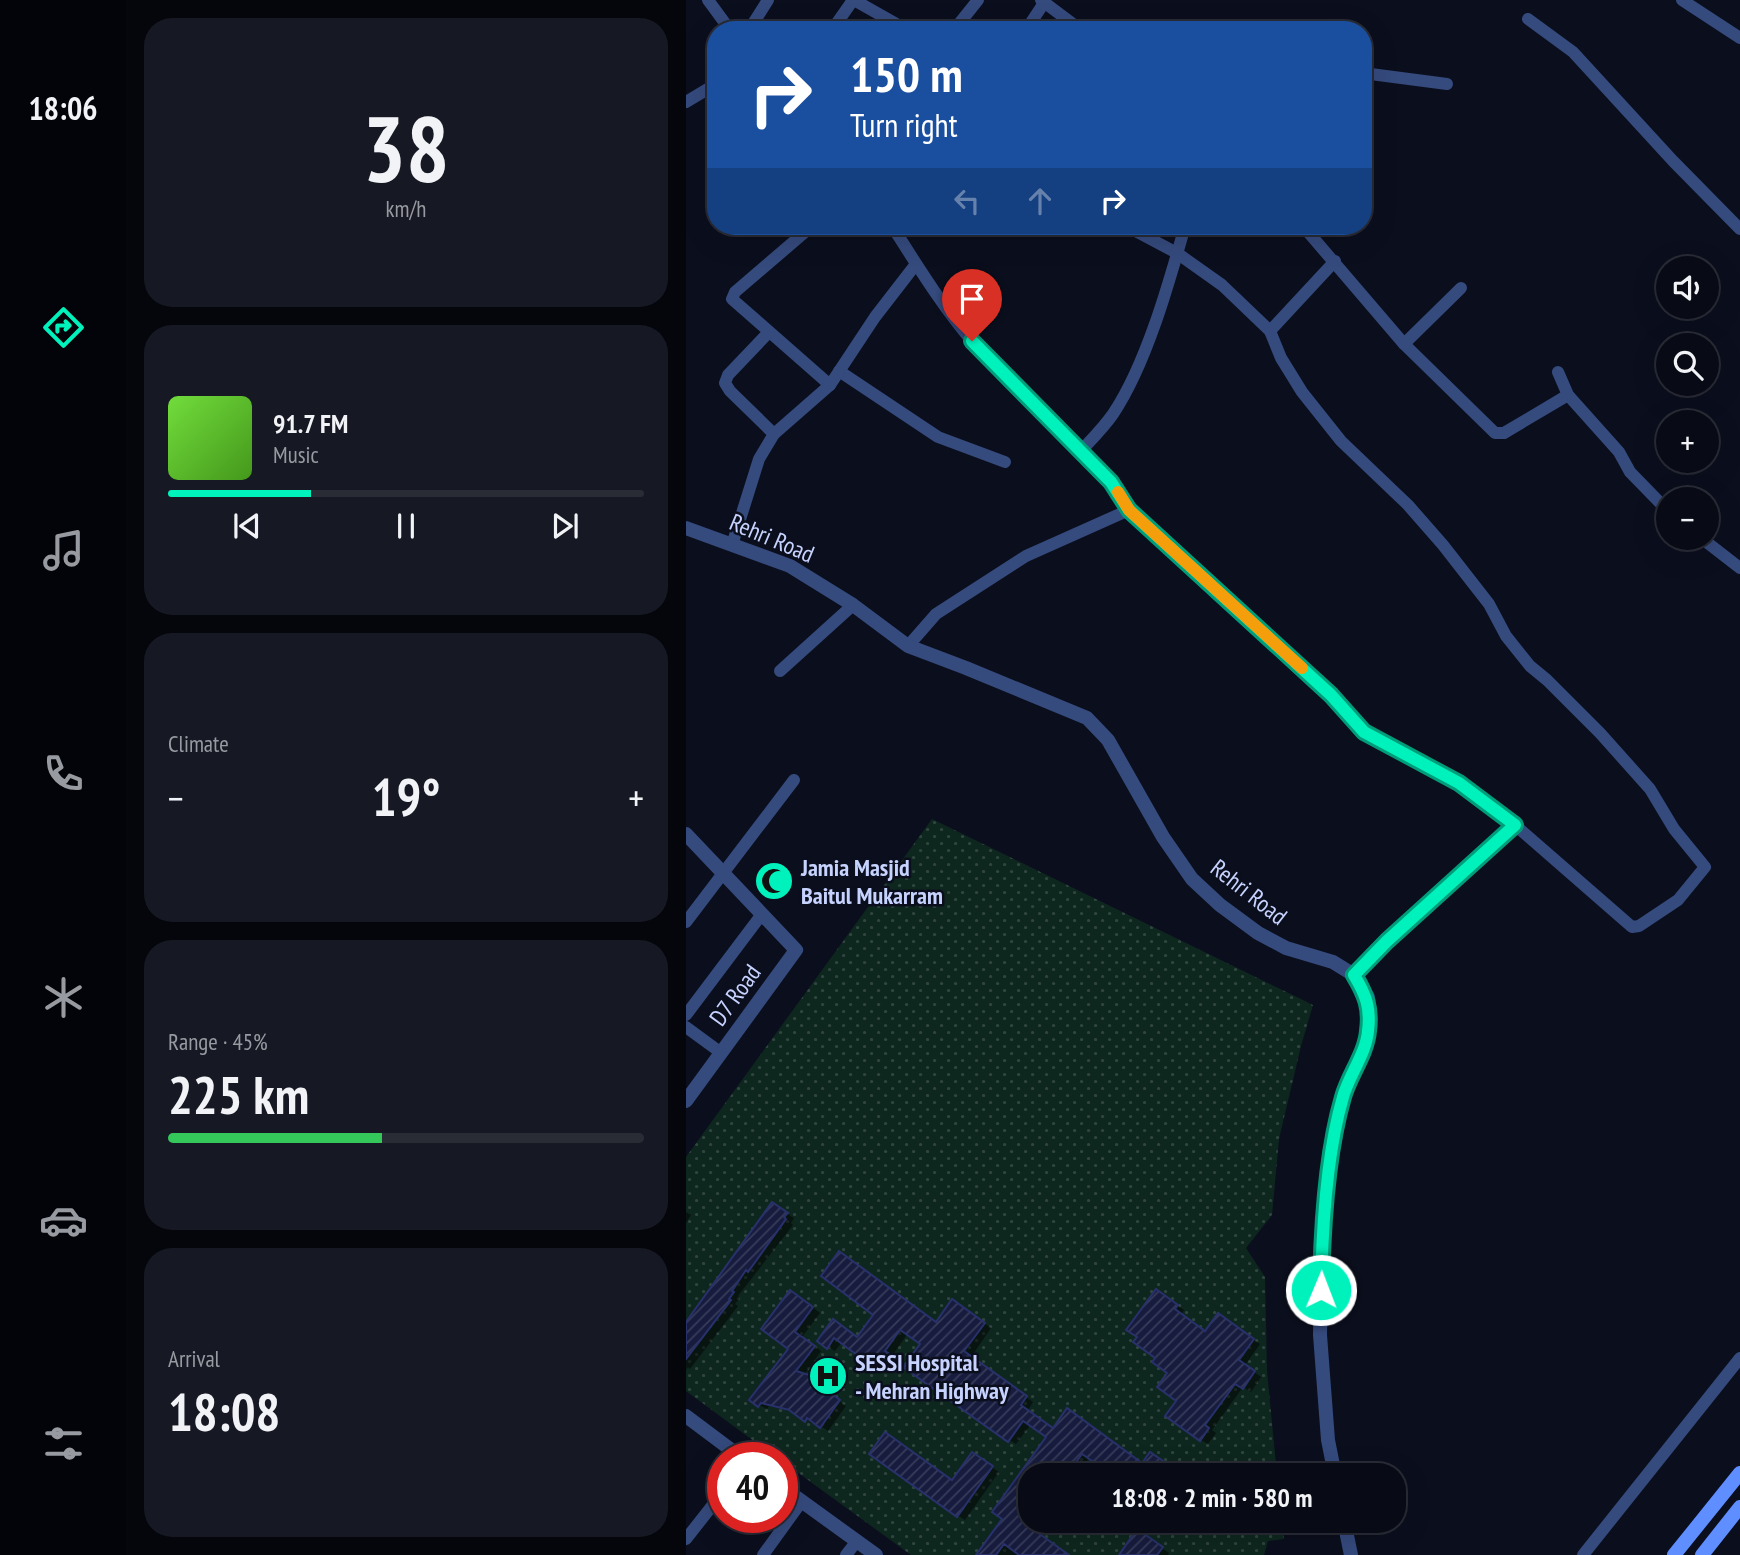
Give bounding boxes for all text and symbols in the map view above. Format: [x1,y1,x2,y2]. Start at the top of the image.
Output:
text: 150 m [850,42,963,106]
icon: right [735,49,826,140]
text: 18:06 [28,87,98,129]
text: 38 [363,89,450,207]
text: Turn right [850,104,958,146]
icon: left [948,182,986,220]
icon: ahead [1021,182,1059,220]
icon: right [1094,182,1132,220]
text: km/h [386,194,426,223]
map controls [1656,256,1719,550]
button: sound [1656,256,1719,319]
pin [942,269,1002,341]
icon: arrive [953,280,991,318]
icon: directions [39,303,88,352]
button: search [1656,333,1719,396]
text: 91.7 FM [273,407,348,440]
button: + [1656,410,1719,473]
text: Music [273,440,319,469]
button: − [1656,487,1719,550]
street label: Rehri Road [725,506,819,570]
icon: previous [228,507,266,545]
icon: pause [387,507,425,545]
icon: next [546,507,584,545]
icon: music [39,526,88,575]
text: Climate [168,729,229,758]
icon: phone [39,749,88,798]
text: 19° [372,763,440,830]
text: − [168,773,184,822]
text: + [628,773,644,822]
place label: Jamia Masjid Baitul Mukarram [800,852,943,911]
street label: Rehri Road [1204,852,1294,932]
mosque icon: Jamia Masjid Baitul Mukarram [753,860,795,902]
street label: D7 Road [702,958,768,1032]
icon: climate [39,973,88,1022]
text: Range · 45% [168,1027,268,1056]
text: 225 km [168,1061,309,1128]
icon: car [39,1196,88,1245]
position arrow [1284,1253,1358,1327]
text: Arrival [168,1344,220,1373]
place label: SESSI Hospital - Mehran Highway [855,1347,1009,1406]
hospital icon: SESSI Hospital - Mehran Highway [807,1355,849,1397]
text: 18:08 [168,1378,280,1445]
icon: filters [39,1419,88,1468]
speed limit sign: 40 [707,1442,798,1533]
text: 18:08 · 2 min · 580 m [1112,1481,1312,1514]

